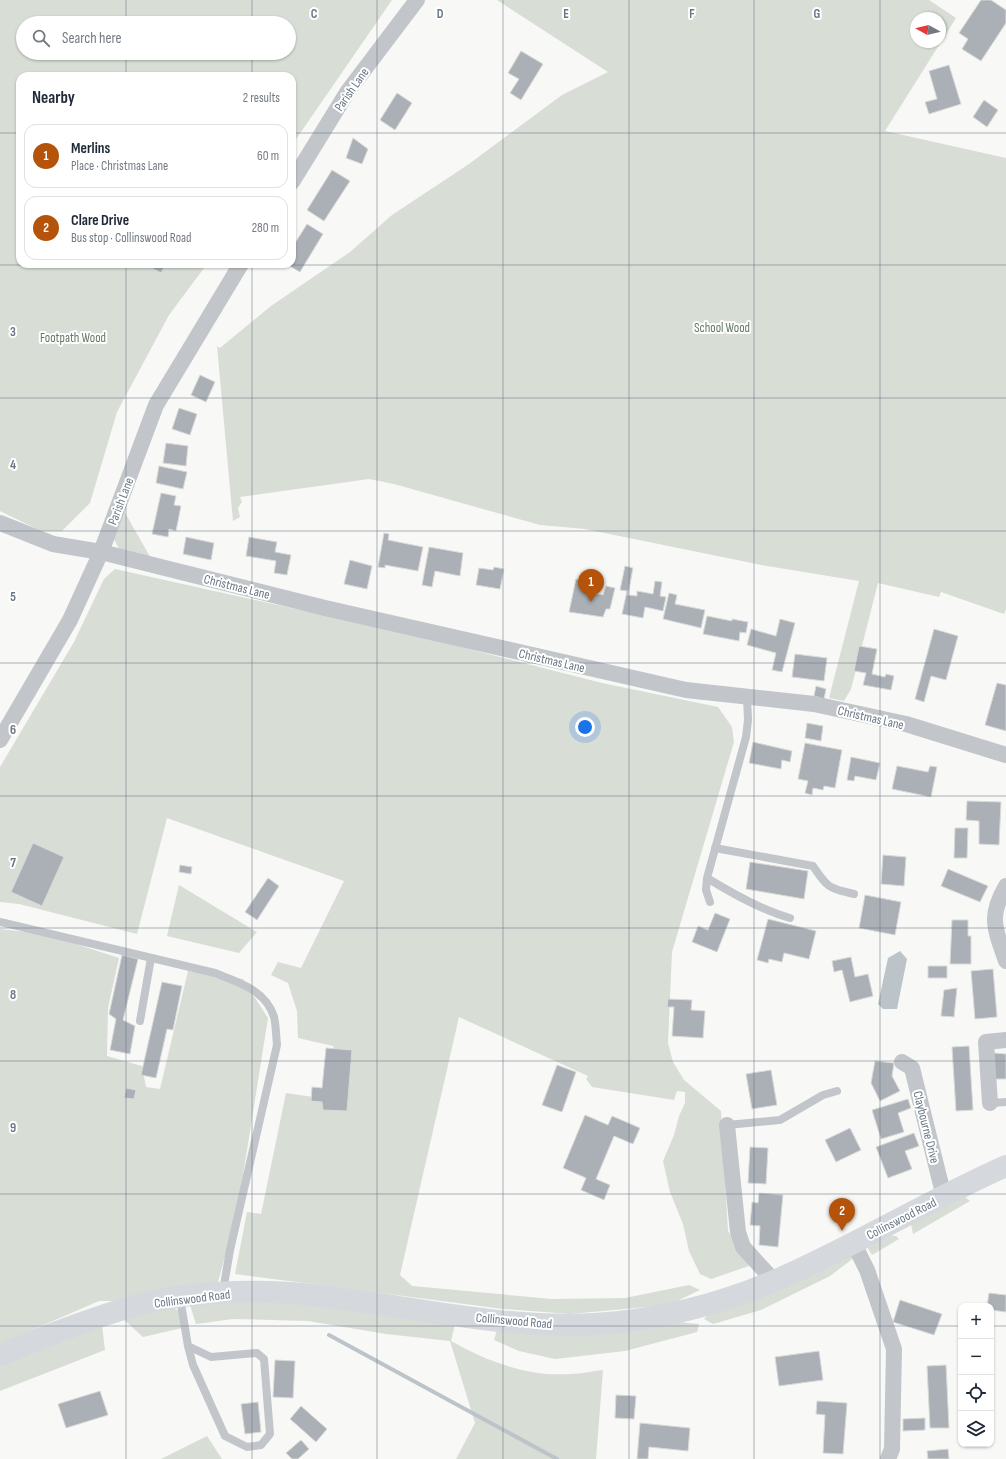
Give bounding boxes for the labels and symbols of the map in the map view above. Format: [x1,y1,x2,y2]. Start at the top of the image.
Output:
text: C [311,6,318,22]
text: D [437,6,444,22]
text: E [563,6,569,22]
text: F [689,6,695,22]
text: G [814,6,821,22]
north arrow [910,12,946,48]
street label: Parish Lane [331,65,373,114]
park label: School Wood [694,320,750,336]
text: 3 [10,324,16,340]
park label: Footpath Wood [40,330,106,346]
text: 4 [10,457,16,473]
street label: Parish Lane [105,475,137,527]
pin: 1 [578,569,604,602]
street label: Christmas Lane [202,571,271,603]
text: 5 [10,589,16,605]
street label: Christmas Lane [517,646,586,676]
street label: Christmas Lane [836,703,905,733]
your location [575,717,595,737]
text: 6 [10,722,16,738]
text: 7 [10,855,16,871]
text: 8 [10,987,16,1003]
street label: Claybourne Drive [909,1089,943,1165]
text: 9 [10,1120,16,1136]
street label: Collinswood Road [864,1194,939,1243]
pin: 2 [829,1198,855,1231]
street label: Collinswood Road [153,1286,231,1312]
street label: Collinswood Road [475,1310,553,1332]

